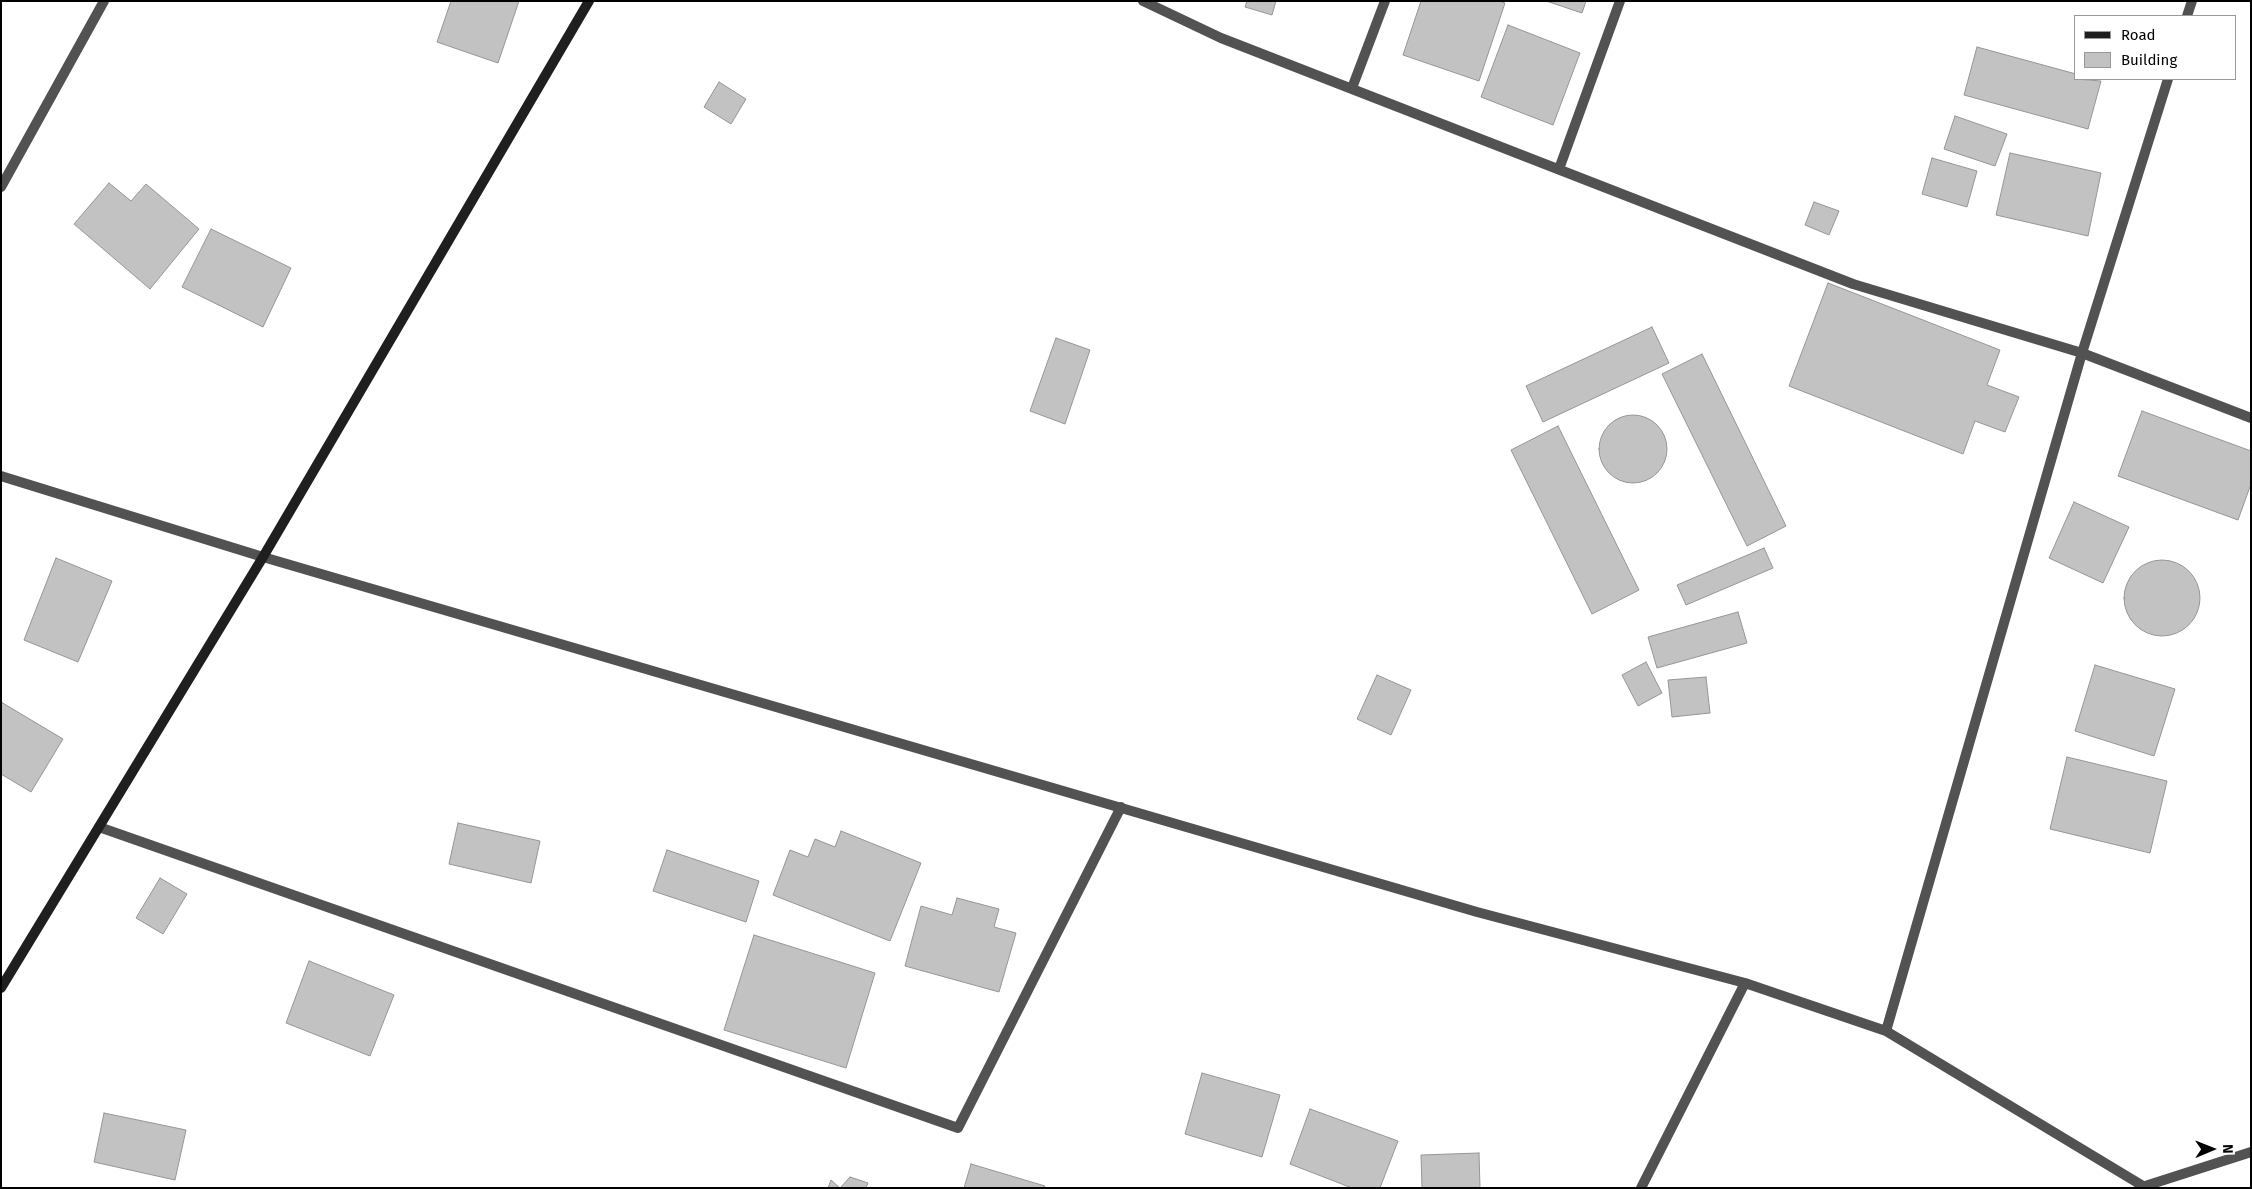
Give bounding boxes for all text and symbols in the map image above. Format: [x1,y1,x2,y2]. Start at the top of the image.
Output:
legend [2074,15,2237,80]
text: Road [2121,26,2156,44]
text: Building [2121,51,2177,69]
north arrow [2187,1124,2237,1174]
text: N [2219,1144,2236,1154]

